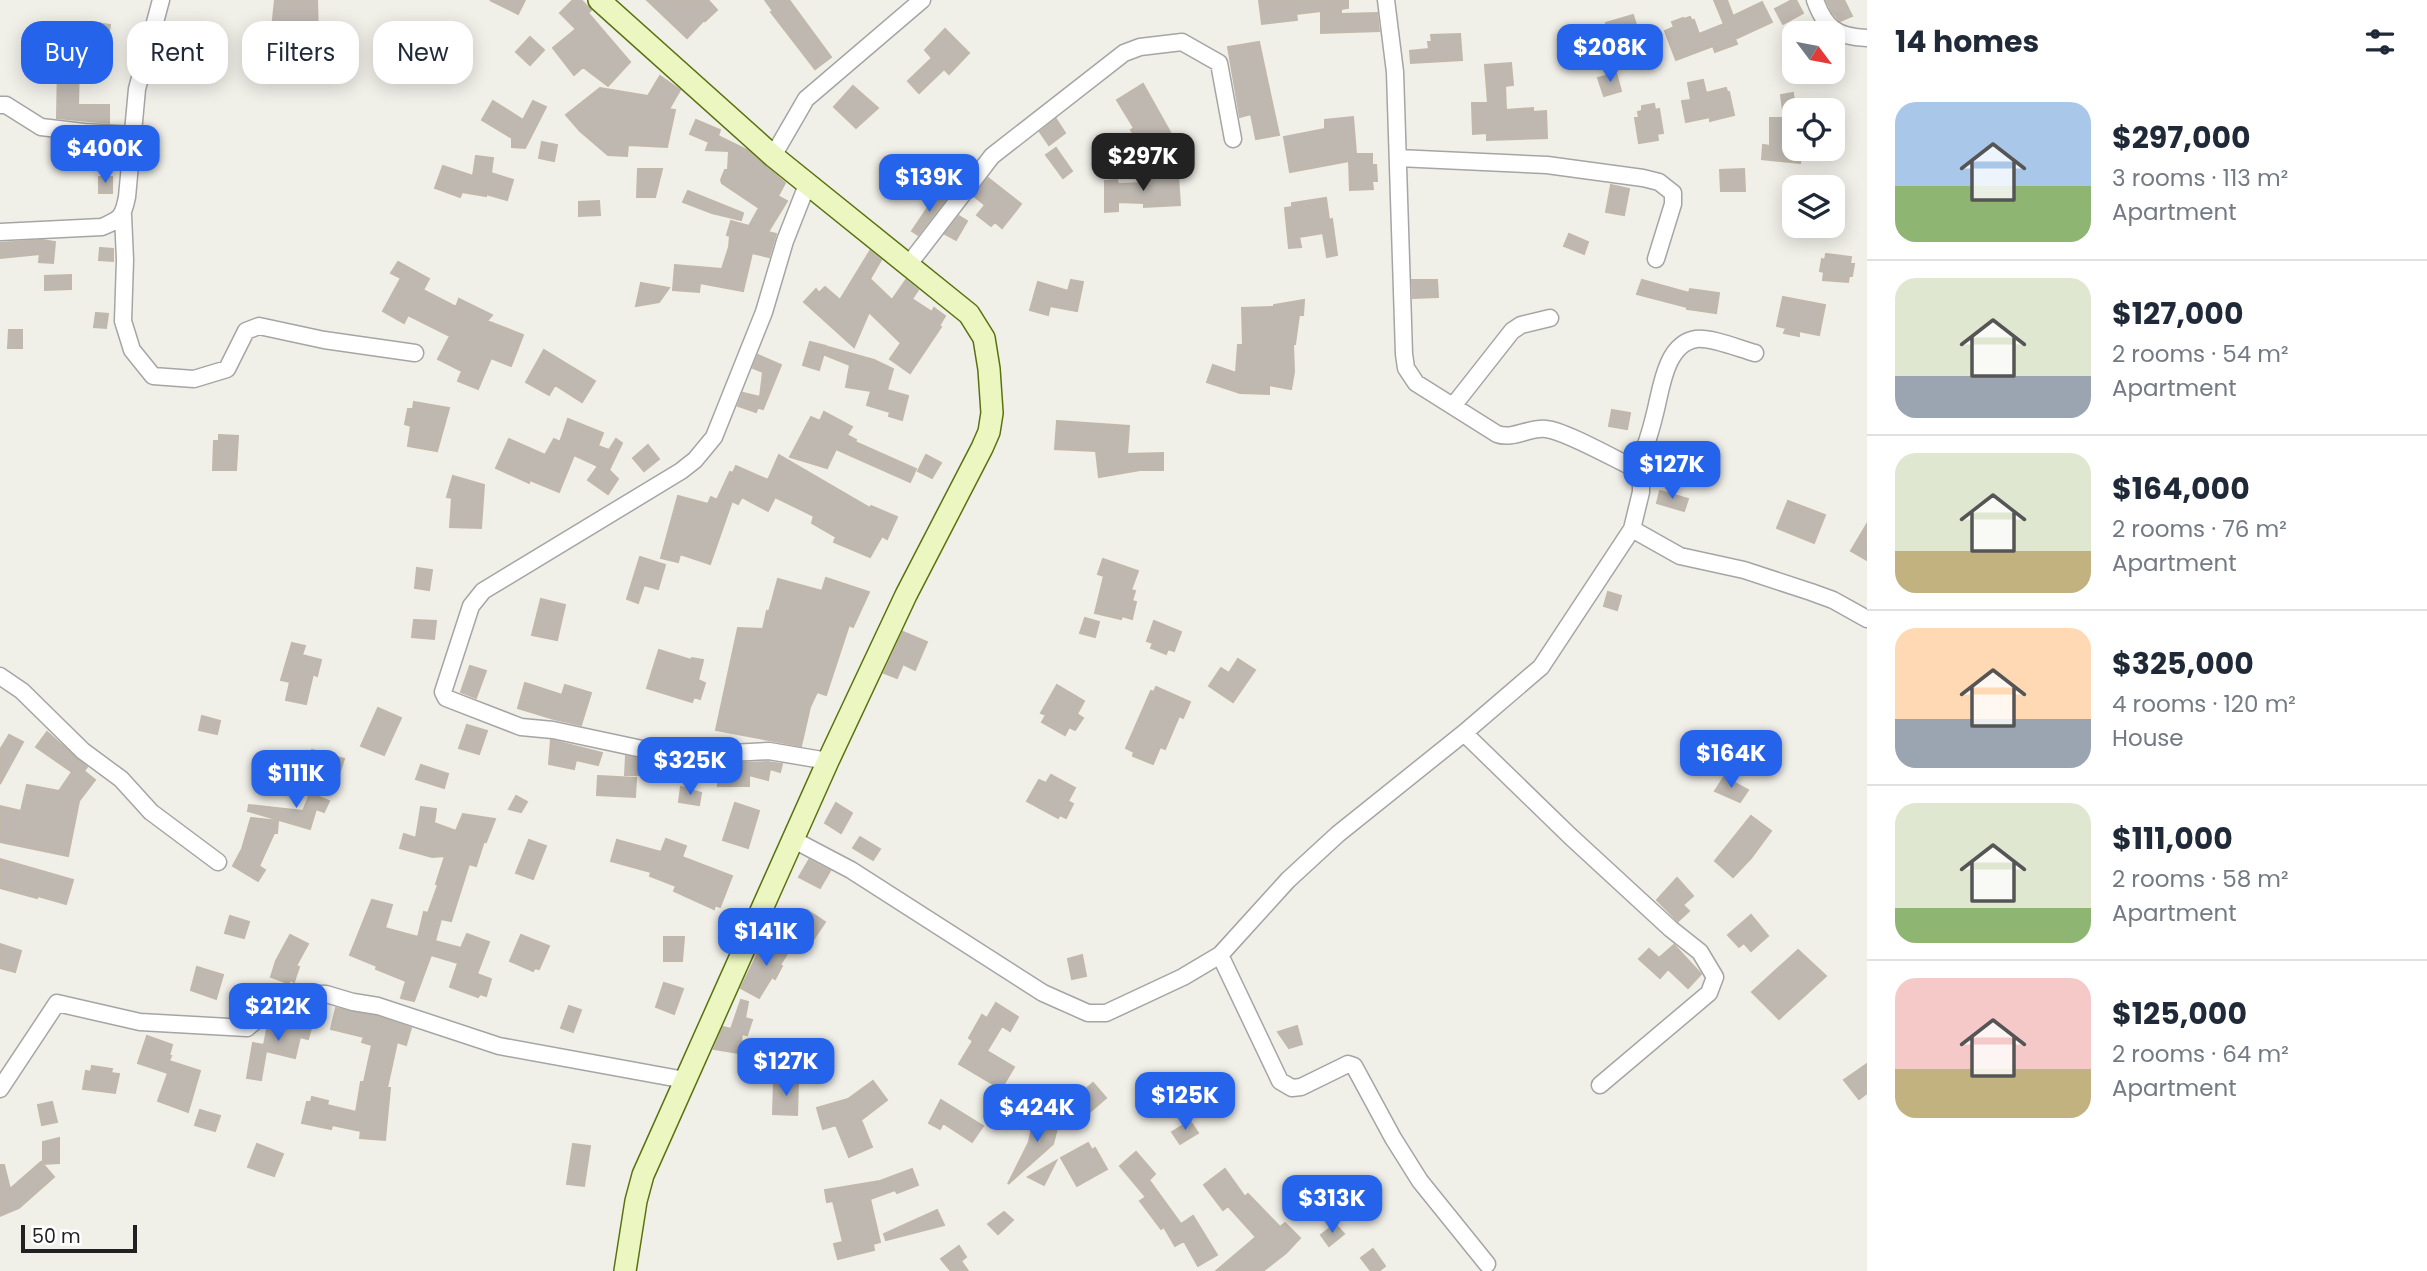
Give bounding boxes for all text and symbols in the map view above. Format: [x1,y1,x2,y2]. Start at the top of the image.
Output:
text: 14 homes [1895,20,2039,63]
chip: Buy [21,21,113,84]
chip: Rent [127,21,228,84]
chip: Filters [242,21,359,84]
chip: New [373,21,473,84]
north arrow [1782,21,1844,84]
map controls [1782,21,1845,238]
icon: filters [2361,23,2399,61]
pin: $208K [1561,24,1659,84]
text: $208K [1573,31,1647,63]
button: locate [1782,98,1845,161]
text: $297,000 [2112,116,2251,159]
pin: $400K [56,125,154,185]
icon: home [1951,130,2035,214]
text: $400K [67,132,143,164]
pin: $297K [1094,134,1192,193]
text: $297K [1108,140,1178,172]
pin: $139K [880,154,978,214]
text: $139K [895,161,963,193]
text: 3 rooms · 113 m² [2112,162,2288,194]
button: layers [1782,175,1845,238]
text: Apartment [2112,196,2237,228]
text: $127,000 [2112,292,2244,335]
icon: home [1951,306,2035,390]
text: 2 rooms · 54 m² [2112,338,2289,370]
text: Apartment [2112,372,2237,404]
pin: $127K [1623,442,1721,501]
text: $127K [1639,448,1705,480]
text: $164,000 [2112,467,2250,510]
icon: home [1951,481,2035,565]
text: 2 rooms · 76 m² [2112,513,2287,545]
text: Apartment [2112,547,2237,579]
text: $325,000 [2112,642,2254,685]
icon: home [1951,656,2035,740]
text: 4 rooms · 120 m² [2112,688,2296,720]
text: House [2112,722,2184,754]
pin: $164K [1682,730,1780,790]
text: $164K [1696,737,1766,769]
pin: $325K [641,738,739,797]
text: $325K [653,744,727,776]
pin: $111K [247,750,345,810]
text: $111K [267,757,325,789]
text: $111,000 [2112,817,2233,860]
icon: home [1951,831,2035,915]
text: 2 rooms · 58 m² [2112,863,2289,895]
text: Apartment [2112,897,2237,929]
pin: $141K [717,908,815,968]
text: $141K [734,915,798,947]
pin: $212K [229,984,327,1043]
text: $212K [245,990,311,1022]
text: $125,000 [2112,992,2247,1035]
icon: home [1951,1006,2035,1090]
pin: $127K [737,1038,835,1098]
text: 2 rooms · 64 m² [2112,1038,2289,1070]
text: $127K [753,1045,819,1077]
pin: $125K [1136,1072,1234,1132]
text: Apartment [2112,1072,2237,1104]
text: $125K [1151,1079,1219,1111]
pin: $424K [988,1084,1086,1144]
text: $424K [999,1091,1075,1123]
pin: $313K [1283,1176,1381,1235]
text: $313K [1298,1182,1366,1214]
scale bar [21,1222,136,1254]
text: 50 m [32,1223,81,1250]

